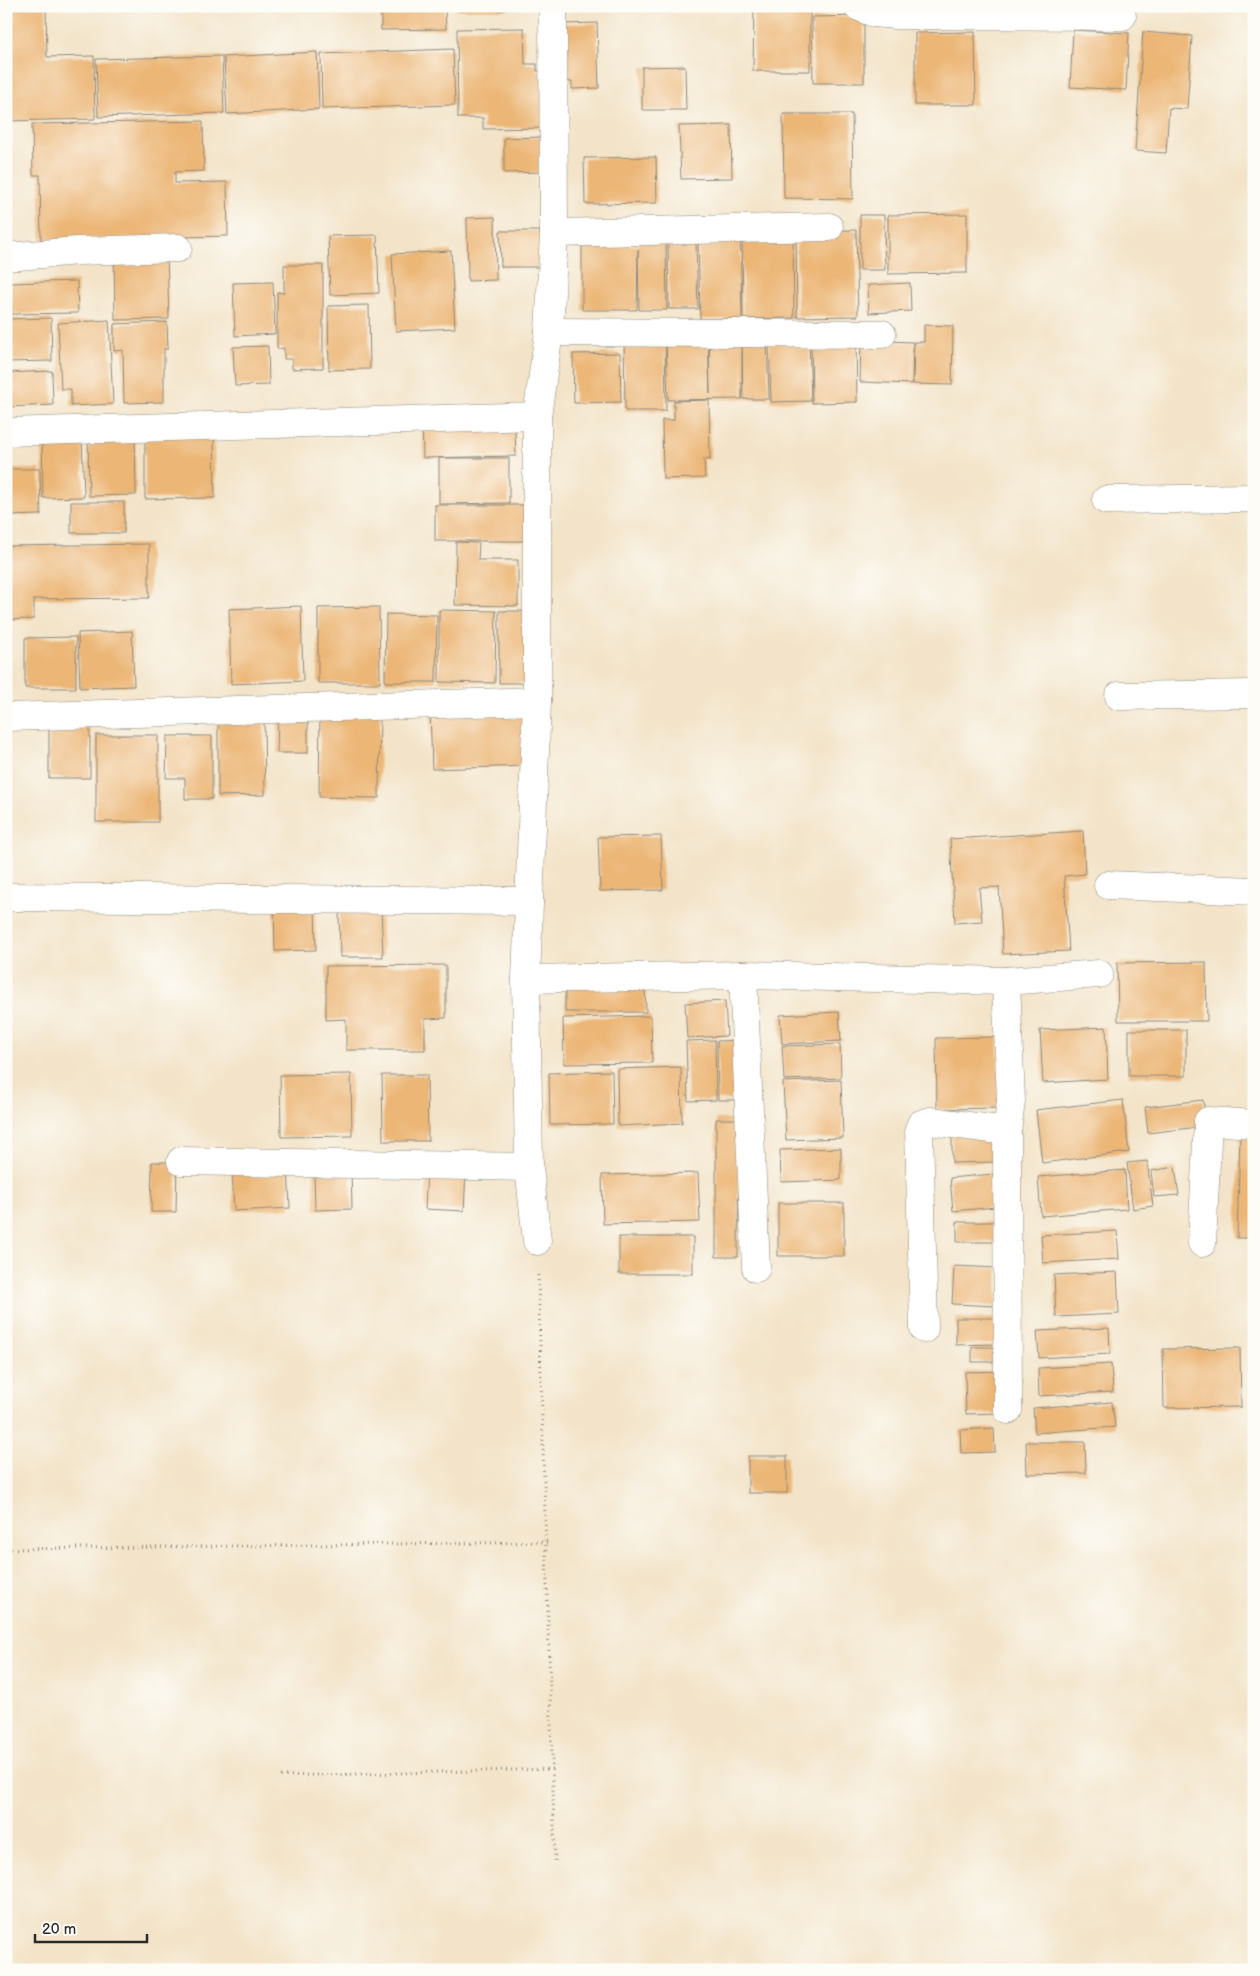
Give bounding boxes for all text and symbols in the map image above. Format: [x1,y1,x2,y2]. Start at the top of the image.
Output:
scale bar [35,1911,148,1943]
text: 20 m [42,1920,76,1939]

